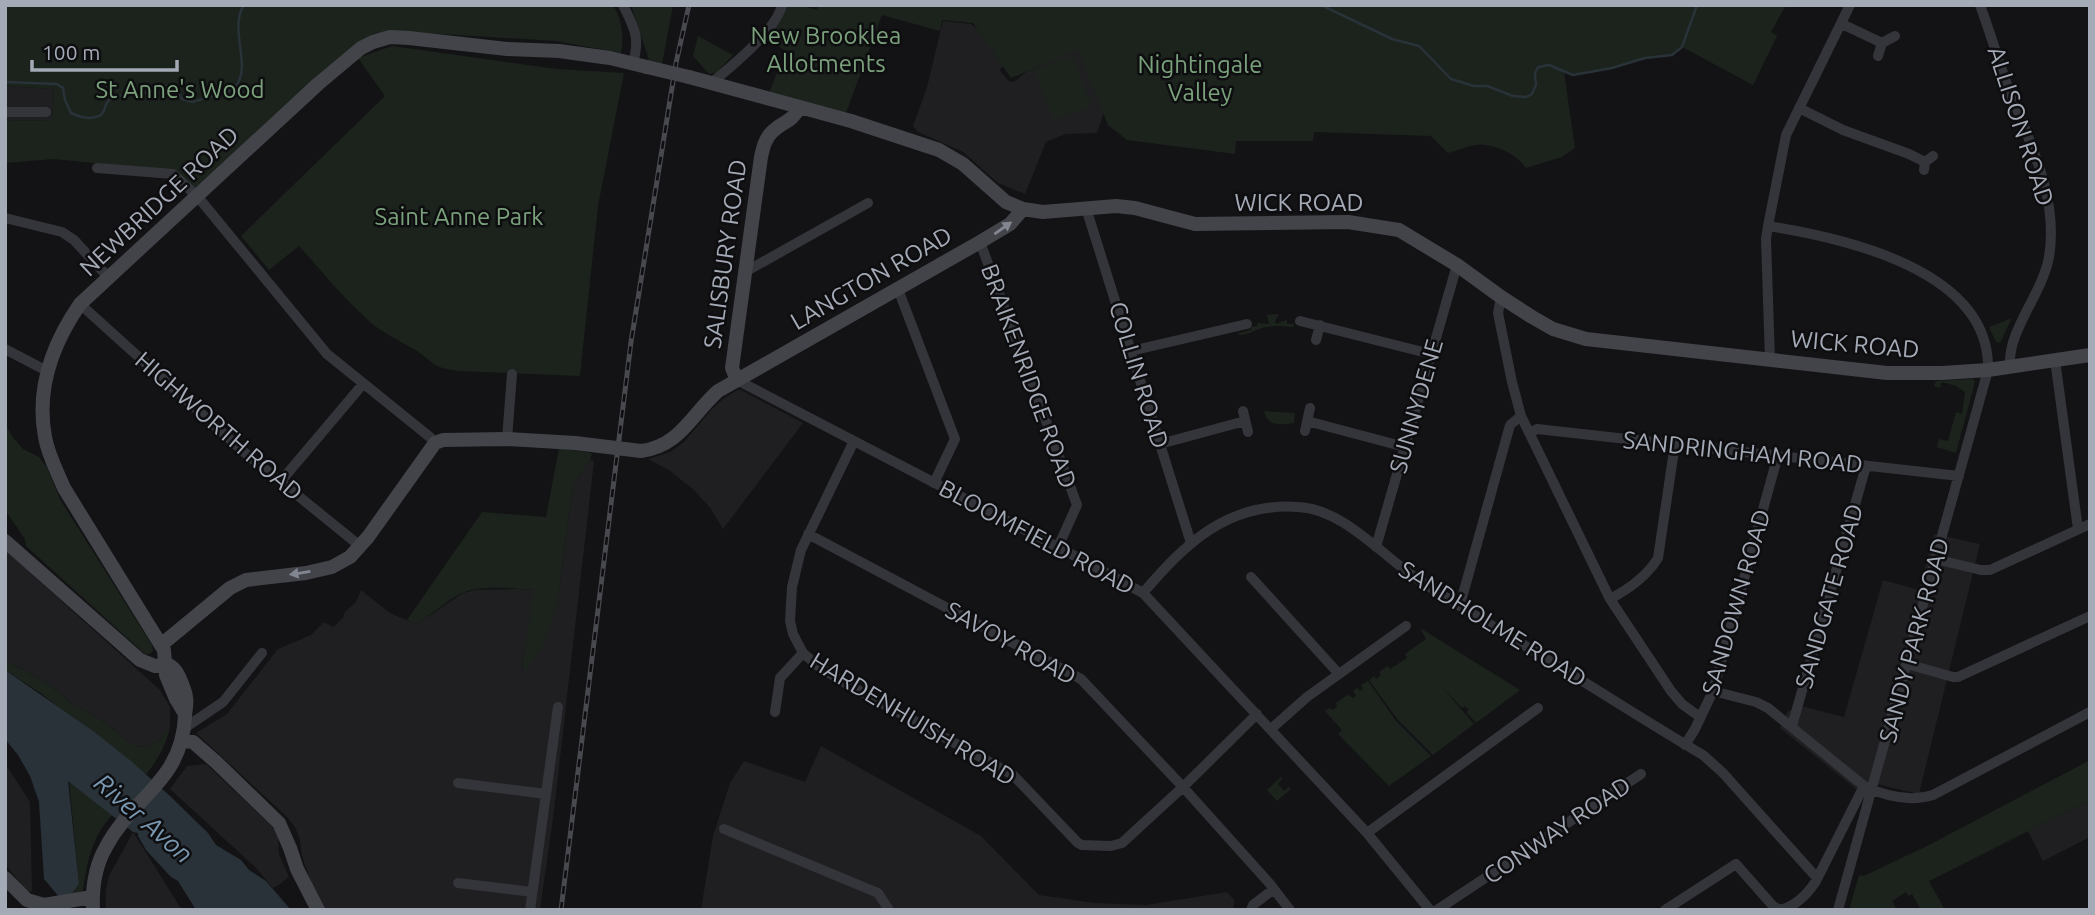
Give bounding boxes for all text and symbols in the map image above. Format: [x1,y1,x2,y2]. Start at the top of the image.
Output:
park label: New Brooklea Allotments [751,22,901,77]
scale bar [32,28,177,72]
text: 100 m [42,40,100,64]
street label: ALLISON ROAD [1983,43,2059,209]
park label: Nightingale Valley [1137,51,1263,106]
park label: St Anne's Wood [95,76,265,103]
street label: NEWBRIDGE ROAD [74,121,244,281]
street label: SALISBURY ROAD [698,158,752,350]
street label: WICK ROAD [1235,189,1364,216]
park label: Saint Anne Park [375,203,543,230]
street label: LANGTON ROAD [786,221,956,335]
one-way arrow [993,221,1013,234]
street label: BRAIKENRIDGE ROAD [976,260,1082,492]
street label: COLLIN ROAD [1104,298,1174,452]
street label: WICK ROAD [1790,325,1920,363]
street label: SUNNYDENE [1384,336,1448,476]
street label: HIGHWORTH ROAD [130,346,308,506]
street label: SANDRINGHAM ROAD [1622,426,1864,478]
street label: BLOOMFIELD ROAD [935,474,1139,600]
street label: SANDGATE ROAD [1790,501,1868,691]
street label: SANDOWN ROAD [1697,506,1775,698]
street label: SANDY PARK ROAD [1874,535,1954,745]
street label: SANDHOLME ROAD [1394,555,1592,693]
one-way arrow [289,568,311,579]
street label: SAVOY ROAD [941,596,1081,690]
street label: HARDENHUISH ROAD [805,647,1021,791]
water label: River Avon [89,768,199,868]
street label: CONWAY ROAD [1478,771,1636,889]

